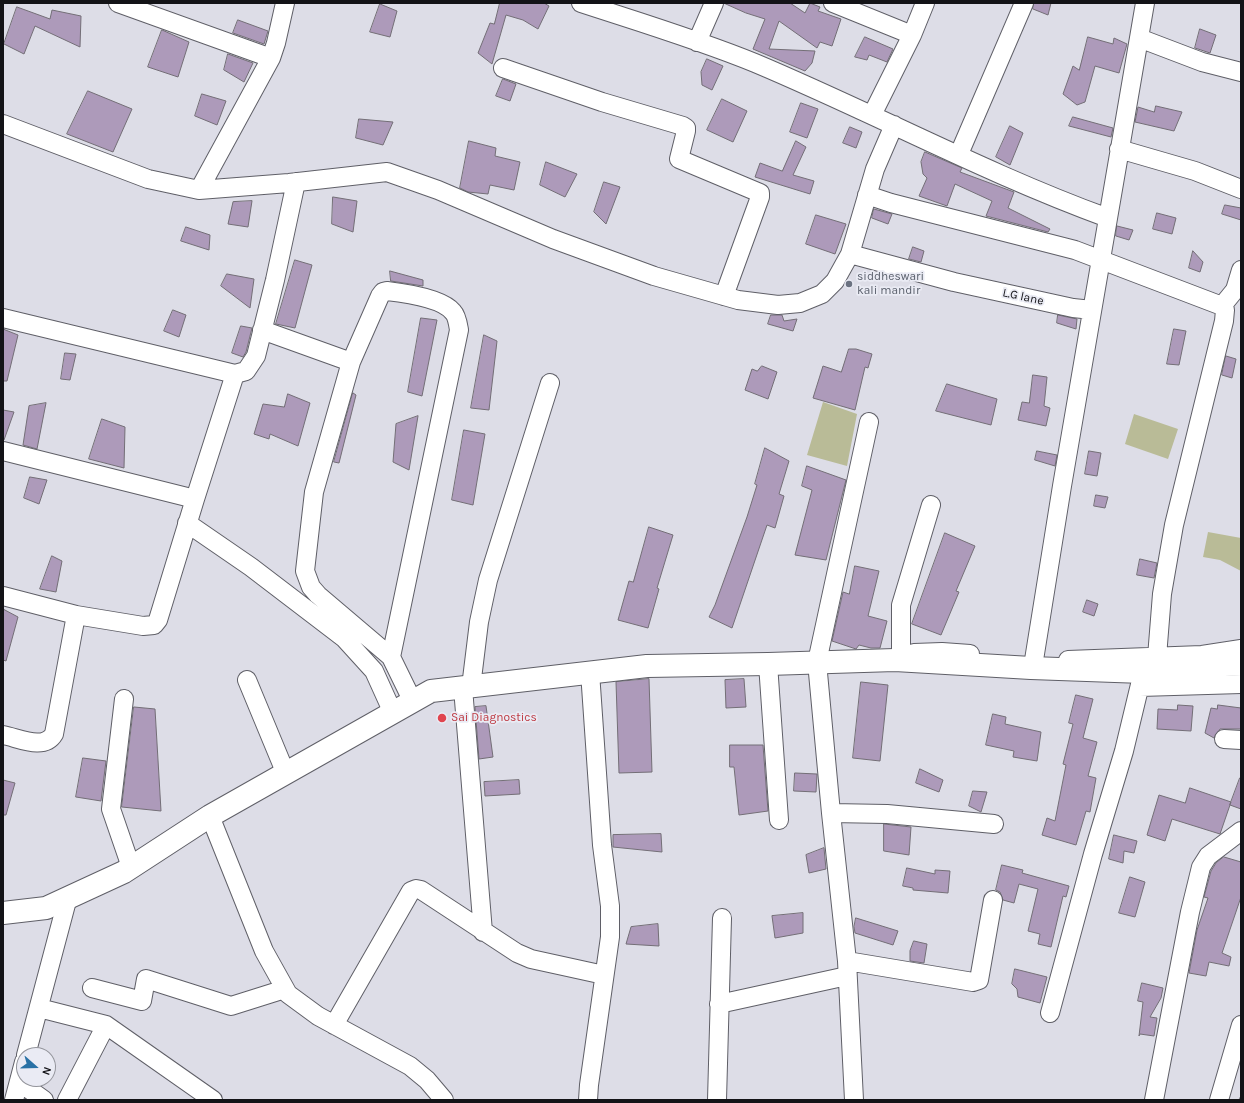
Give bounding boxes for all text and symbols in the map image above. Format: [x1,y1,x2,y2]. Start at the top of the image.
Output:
place label: siddheswari kali mandir [857,270,924,298]
marker: siddheswari kali mandir [844,279,854,289]
street label: L.G lane [1001,286,1045,308]
place label: Sai Diagnostics [451,711,537,725]
marker: Sai Diagnostics [436,712,448,724]
north arrow [16,1047,56,1087]
text: N [39,1065,54,1077]

